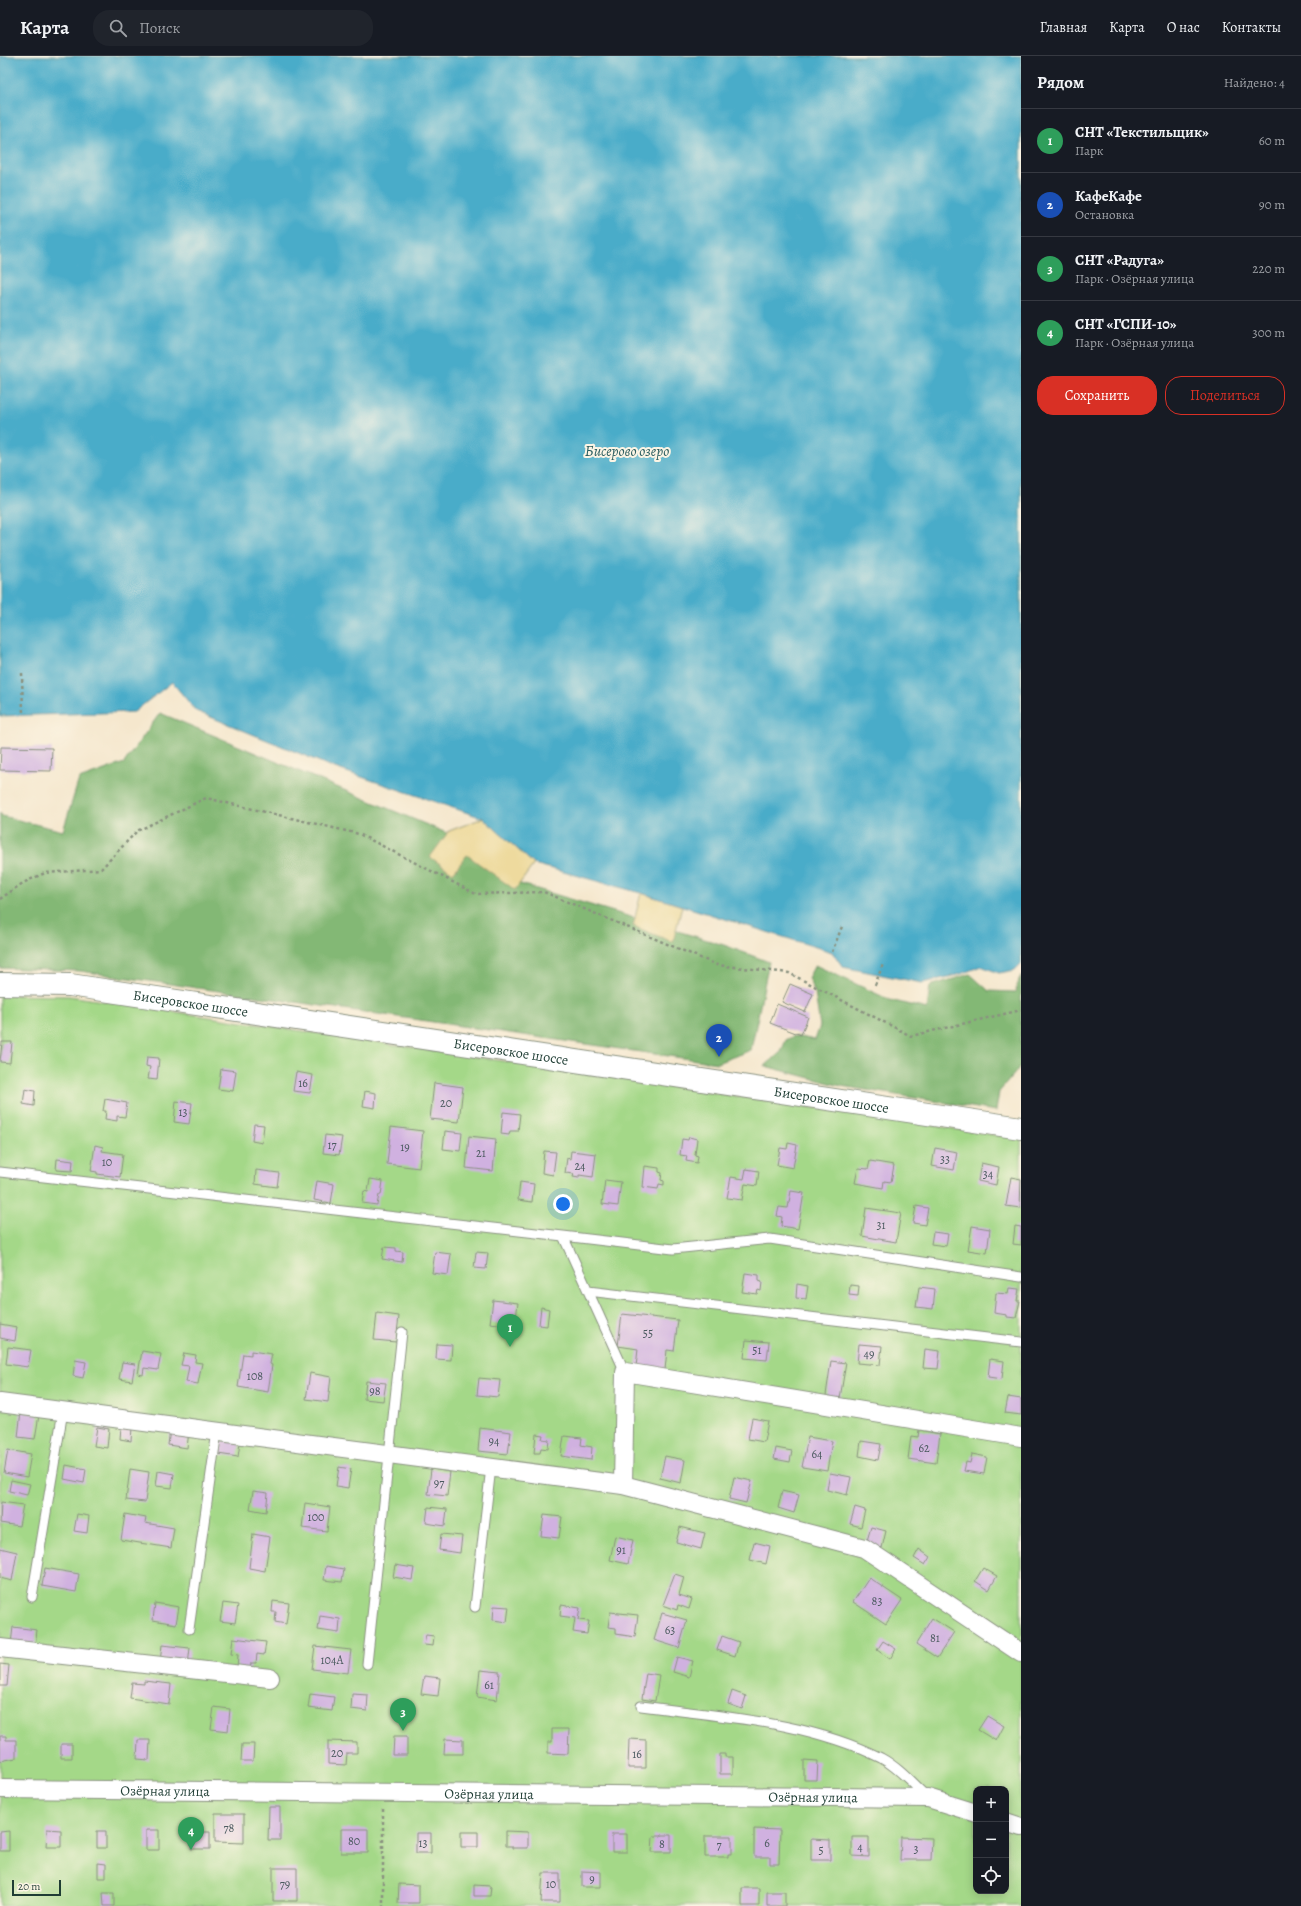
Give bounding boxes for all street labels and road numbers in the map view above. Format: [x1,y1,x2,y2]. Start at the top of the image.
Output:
street label: Бисеровское шоссе [132,986,249,1022]
street label: Бисеровское шоссе [452,1034,570,1070]
street label: Бисеровское шоссе [773,1082,890,1118]
street label: Озёрная улица [120,1781,210,1801]
street label: Озёрная улица [444,1784,534,1804]
street label: Озёрная улица [768,1787,858,1807]

